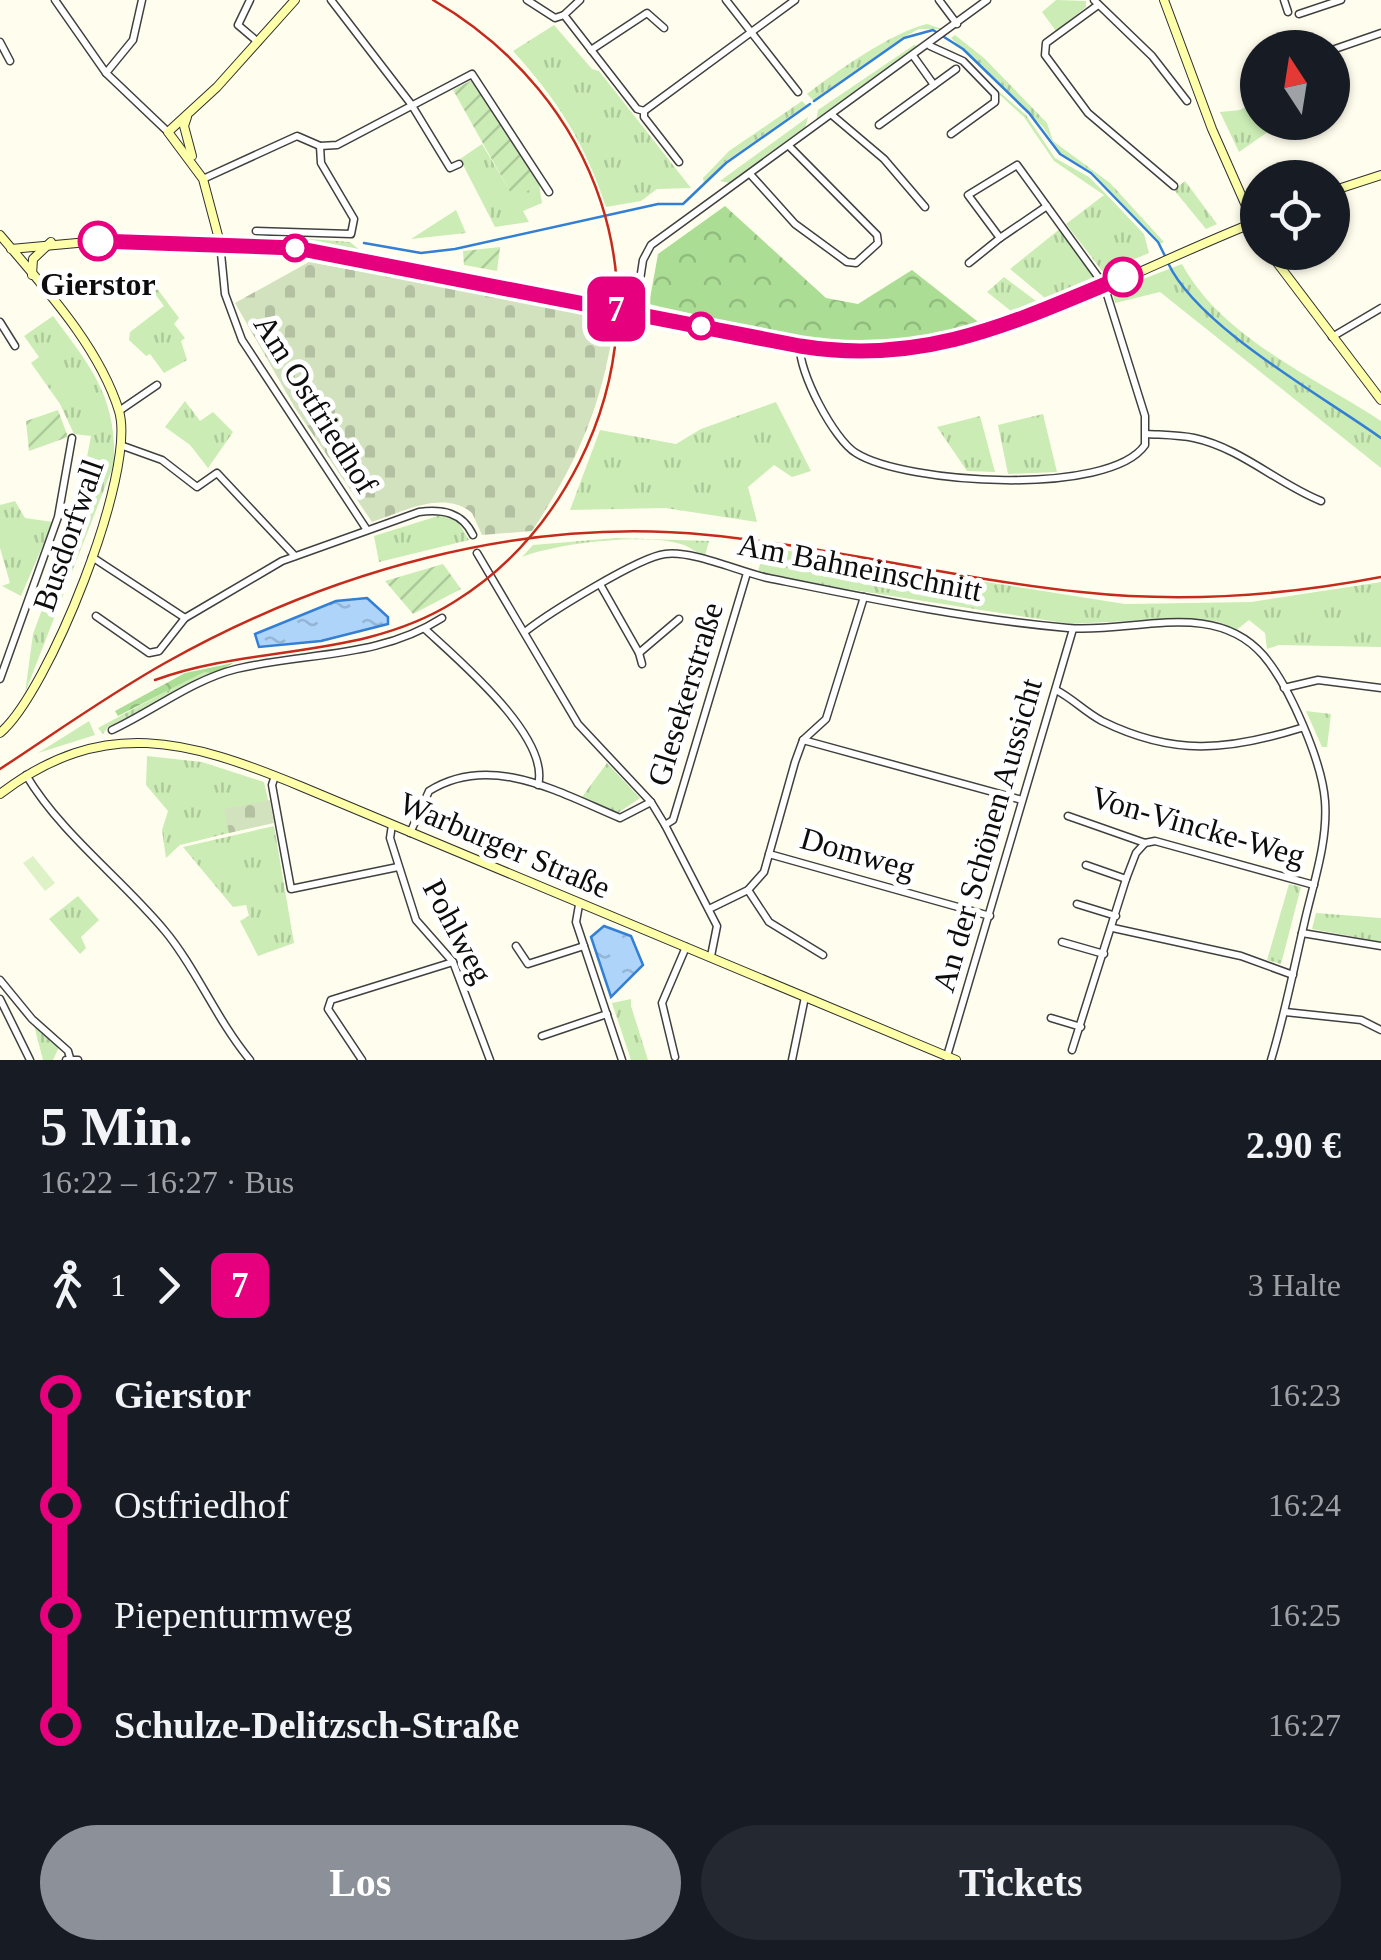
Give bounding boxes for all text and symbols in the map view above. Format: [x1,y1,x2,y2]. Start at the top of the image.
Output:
north arrow [1240,30,1350,140]
map controls [1240,30,1350,270]
button: locate [1240,160,1350,270]
marker: Gierstor [79,222,117,260]
unlabelled marker [282,235,308,261]
unlabelled marker [1104,258,1142,296]
place label: Gierstor [40,266,156,302]
line badge: 7 [584,276,648,342]
text: 7 [607,290,625,329]
street label: Am Ostfriedhof [247,308,385,500]
unlabelled marker [688,313,714,339]
street label: Busdorfwall [25,454,111,616]
street label: Am Bahneinschnitt [735,526,985,608]
street label: Glesekerstraße [640,598,730,790]
street label: An der Schönen Aussicht [925,674,1049,996]
street label: Von-Vincke-Weg [1087,778,1309,874]
street label: Warburger Straße [394,784,616,906]
street label: Domweg [797,820,919,886]
street label: Pohlweg [416,873,500,989]
text: 5 Min. [40,1096,193,1157]
text: 2.90 € [1246,1124,1341,1166]
text: 16:22 – 16:27 · Bus [40,1164,294,1200]
icon: walk [40,1258,95,1313]
icon: forward [141,1258,196,1313]
text: 7 [231,1266,249,1305]
text: 1 [110,1267,126,1303]
text: 3 Halte [1248,1267,1341,1303]
text: Gierstor [114,1374,251,1416]
text: 16:23 [1268,1377,1341,1413]
text: Ostfriedhof [114,1484,289,1526]
text: 16:24 [1268,1487,1341,1523]
text: Piepenturmweg [114,1594,353,1636]
text: 16:25 [1268,1597,1341,1633]
text: Schulze-Delitzsch-Straße [114,1704,519,1746]
text: 16:27 [1268,1707,1341,1743]
button: Los [40,1825,681,1940]
button: Tickets [701,1825,1341,1940]

